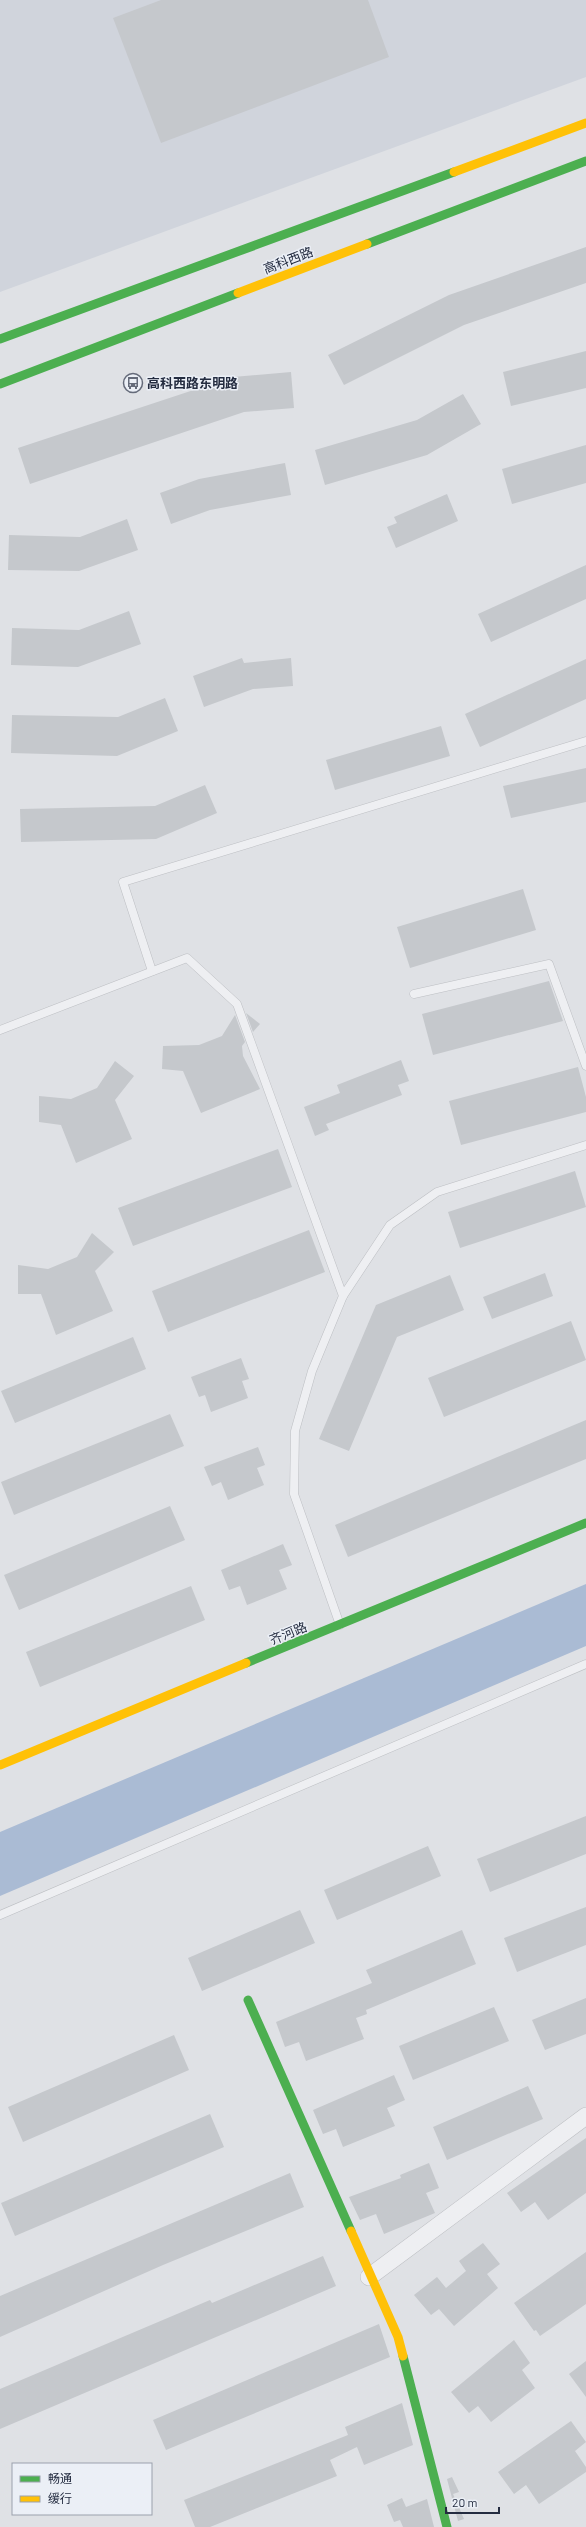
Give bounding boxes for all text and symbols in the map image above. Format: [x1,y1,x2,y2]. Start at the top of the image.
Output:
street label: 高科西路 [261,243,315,277]
bus stop icon: 高科西路东明路 [122,372,144,394]
place label: 高科西路东明路 [147,375,238,391]
street label: 齐河路 [267,1618,309,1648]
legend [12,2463,152,2515]
text: 畅通 [48,2471,72,2485]
scale bar [446,2489,499,2515]
text: 缓行 [48,2491,72,2505]
text: 20 m [452,2495,478,2509]

